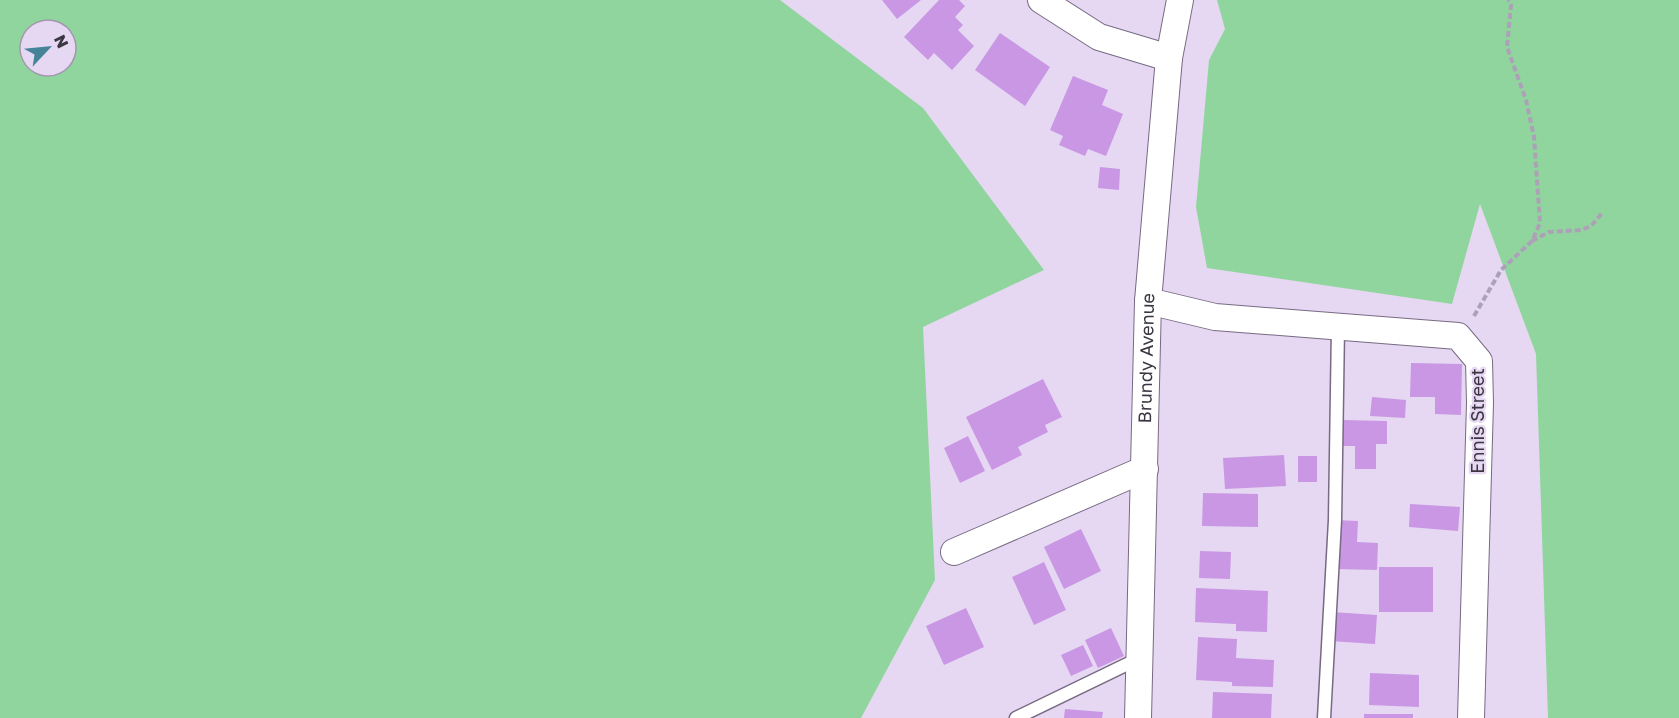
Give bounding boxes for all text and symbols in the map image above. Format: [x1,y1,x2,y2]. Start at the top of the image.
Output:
north arrow [18,18,78,78]
text: N [50,32,73,51]
street label: Brundy Avenue [1133,292,1159,423]
street label: Ennis Street [1466,368,1488,474]

